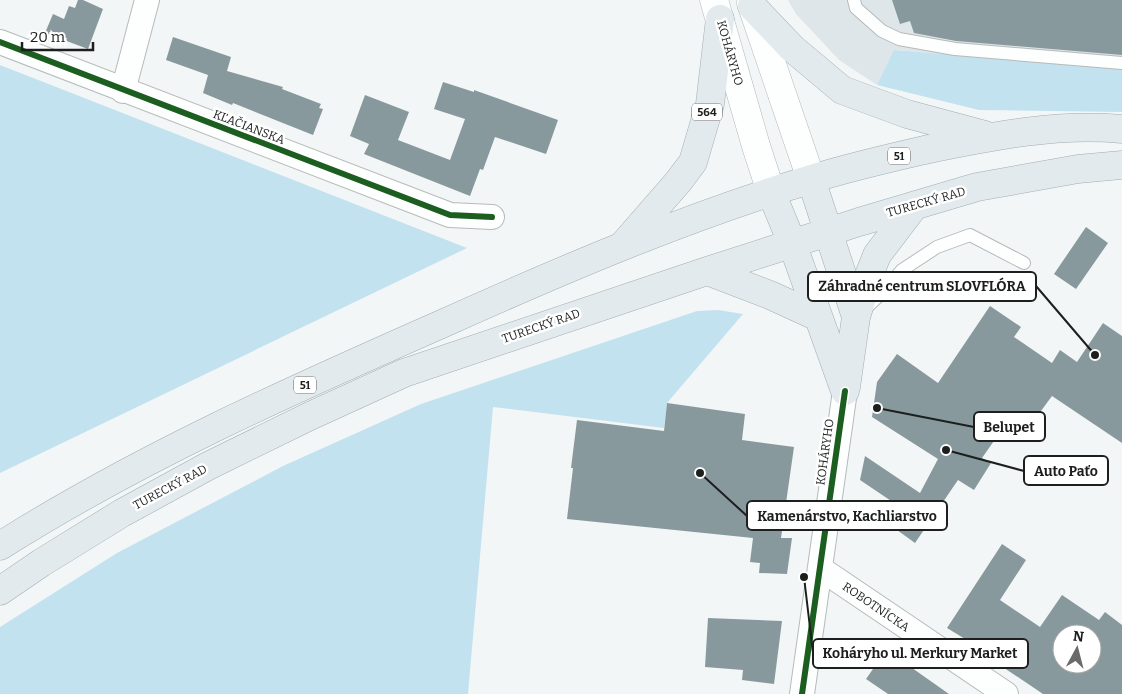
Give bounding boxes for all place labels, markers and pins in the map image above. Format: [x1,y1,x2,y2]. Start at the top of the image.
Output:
callout: Záhradné centrum SLOVFLÓRA [808,272,1036,301]
callout: Belupet [974,412,1045,441]
callout: Auto Paťo [1024,456,1108,485]
callout: Kamenárstvo, Kachliarstvo [747,501,947,530]
callout: Koháryho ul. Merkury Market [813,639,1028,668]

